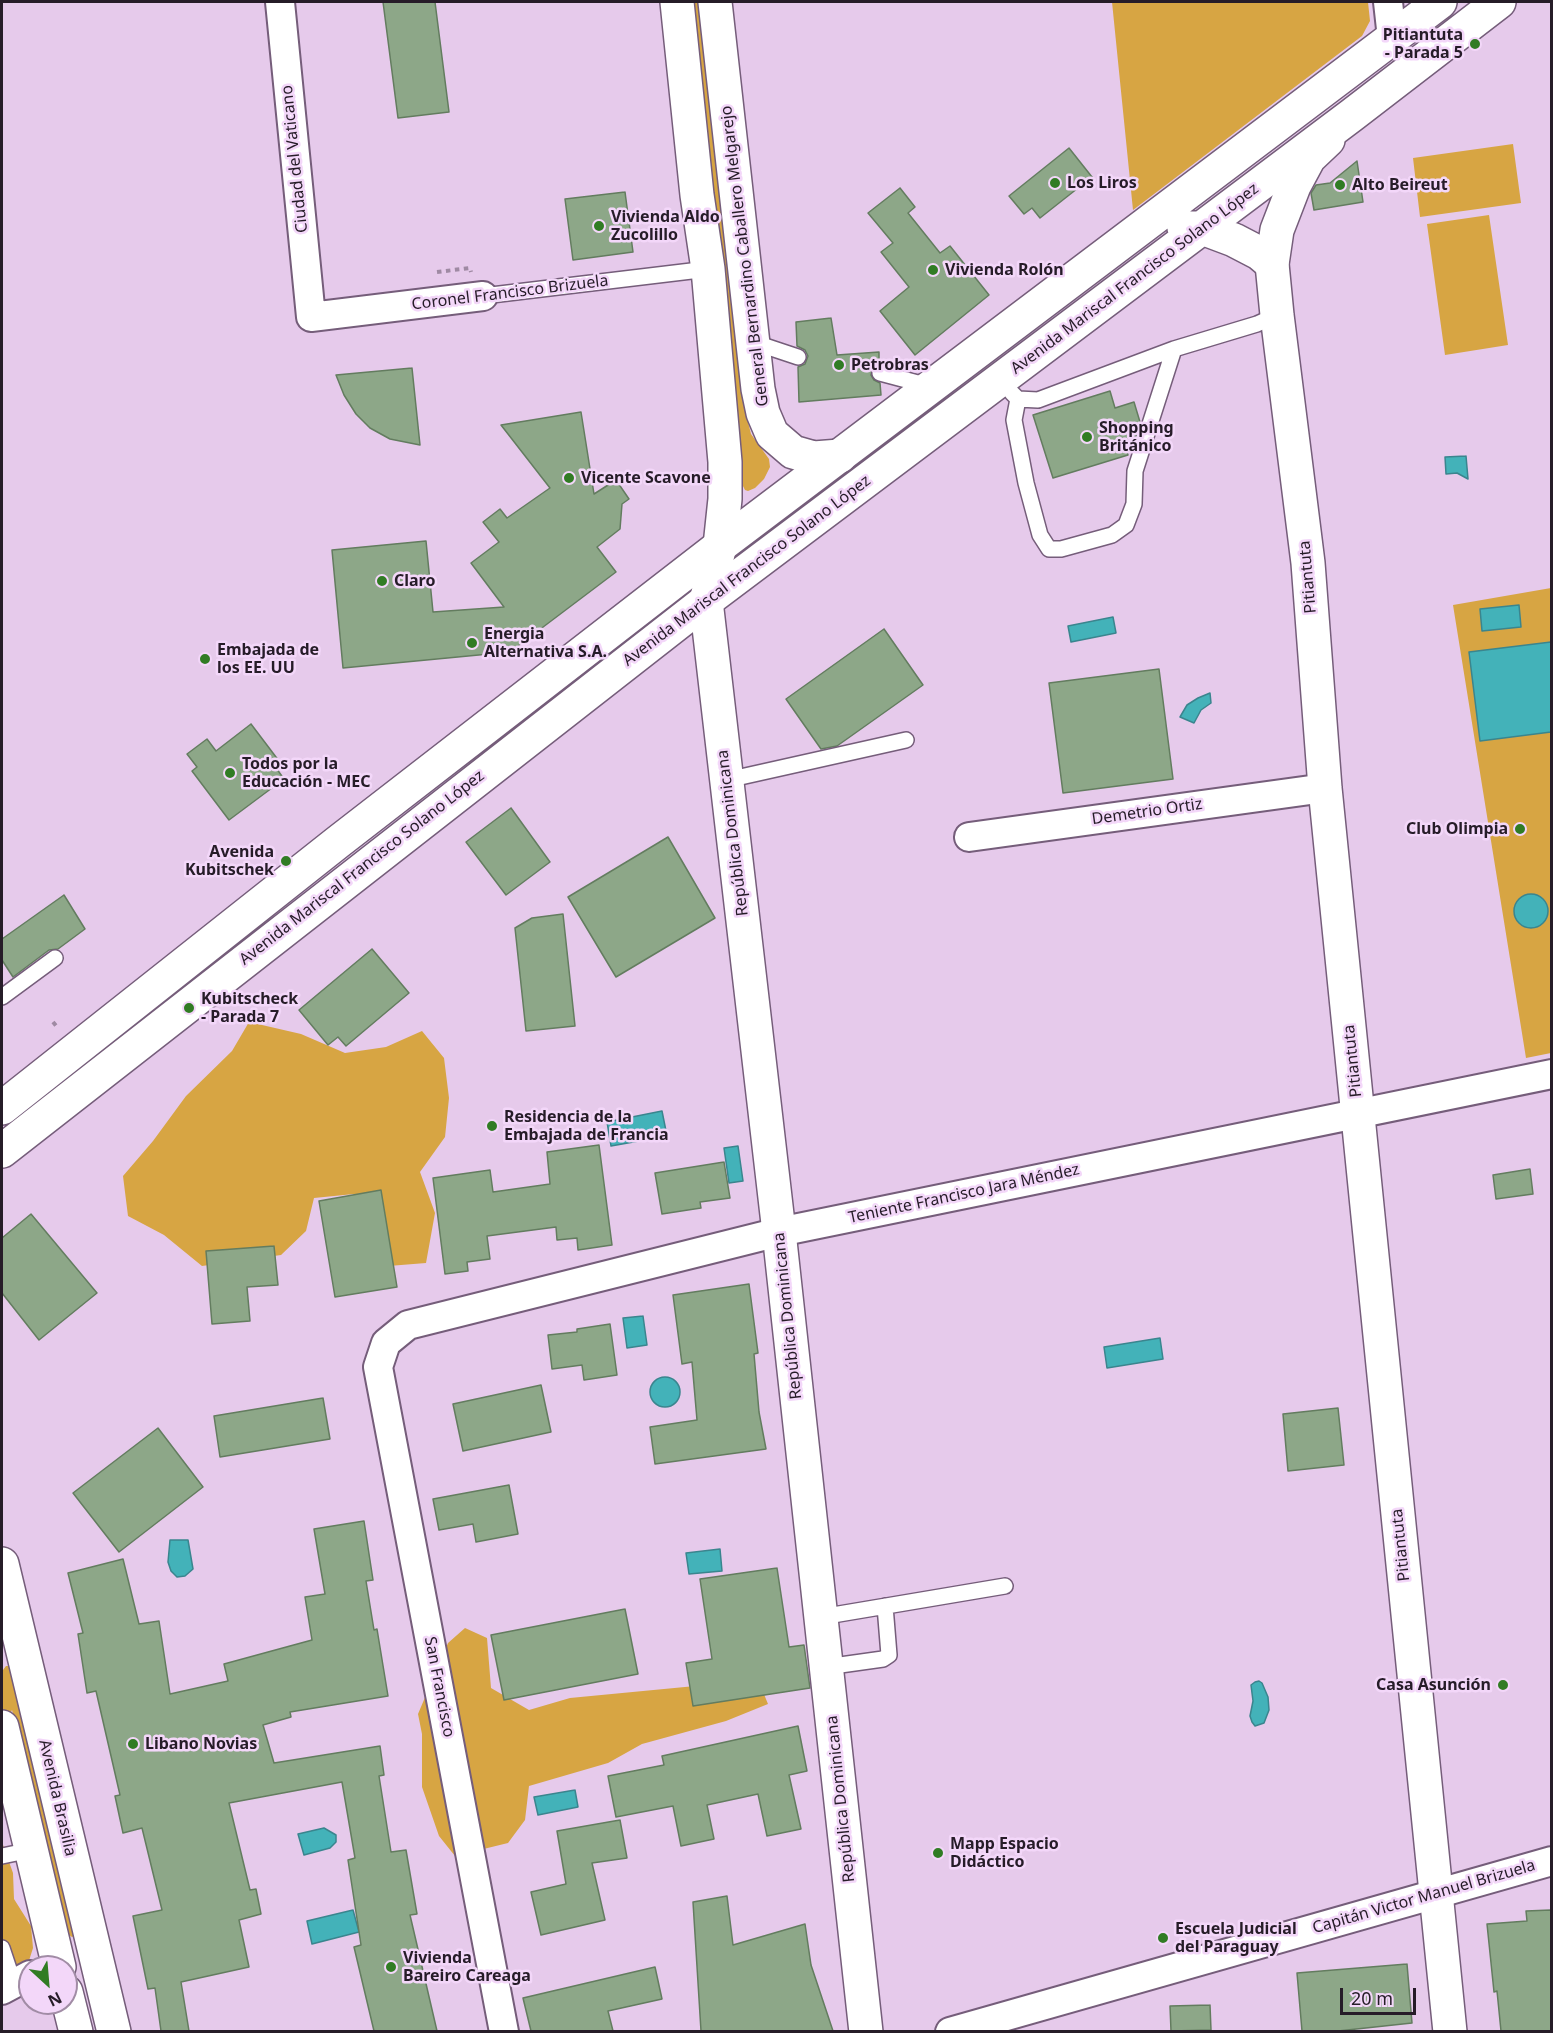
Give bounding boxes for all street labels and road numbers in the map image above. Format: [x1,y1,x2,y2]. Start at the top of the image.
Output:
street label: Ciudad del Vaticano [278,84,312,234]
street label: General Bernardino Caballero Melgarejo [717,104,773,408]
street label: Avenida Mariscal Francisco Solano López [1007,179,1263,379]
street label: Coronel Francisco Brizuela [411,271,609,315]
street label: Avenida Mariscal Francisco Solano López [619,471,875,671]
street label: Pitiantuta [1295,540,1321,614]
street label: República Dominicana [713,749,753,917]
street label: Avenida Mariscal Francisco Solano López [236,766,488,970]
street label: Demetrio Ortiz [1090,795,1204,829]
street label: Pitiantuta [1340,1024,1366,1098]
street label: Teniente Francisco Jara Méndez [847,1160,1081,1228]
street label: República Dominicana [770,1232,806,1400]
street label: Pitiantuta [1388,1508,1414,1582]
street label: San Francisco [420,1635,458,1739]
street label: República Dominicana [823,1715,859,1883]
street label: Avenida Brasilia [34,1738,80,1858]
street label: Capitán Victor Manuel Brizuela [1310,1856,1538,1938]

